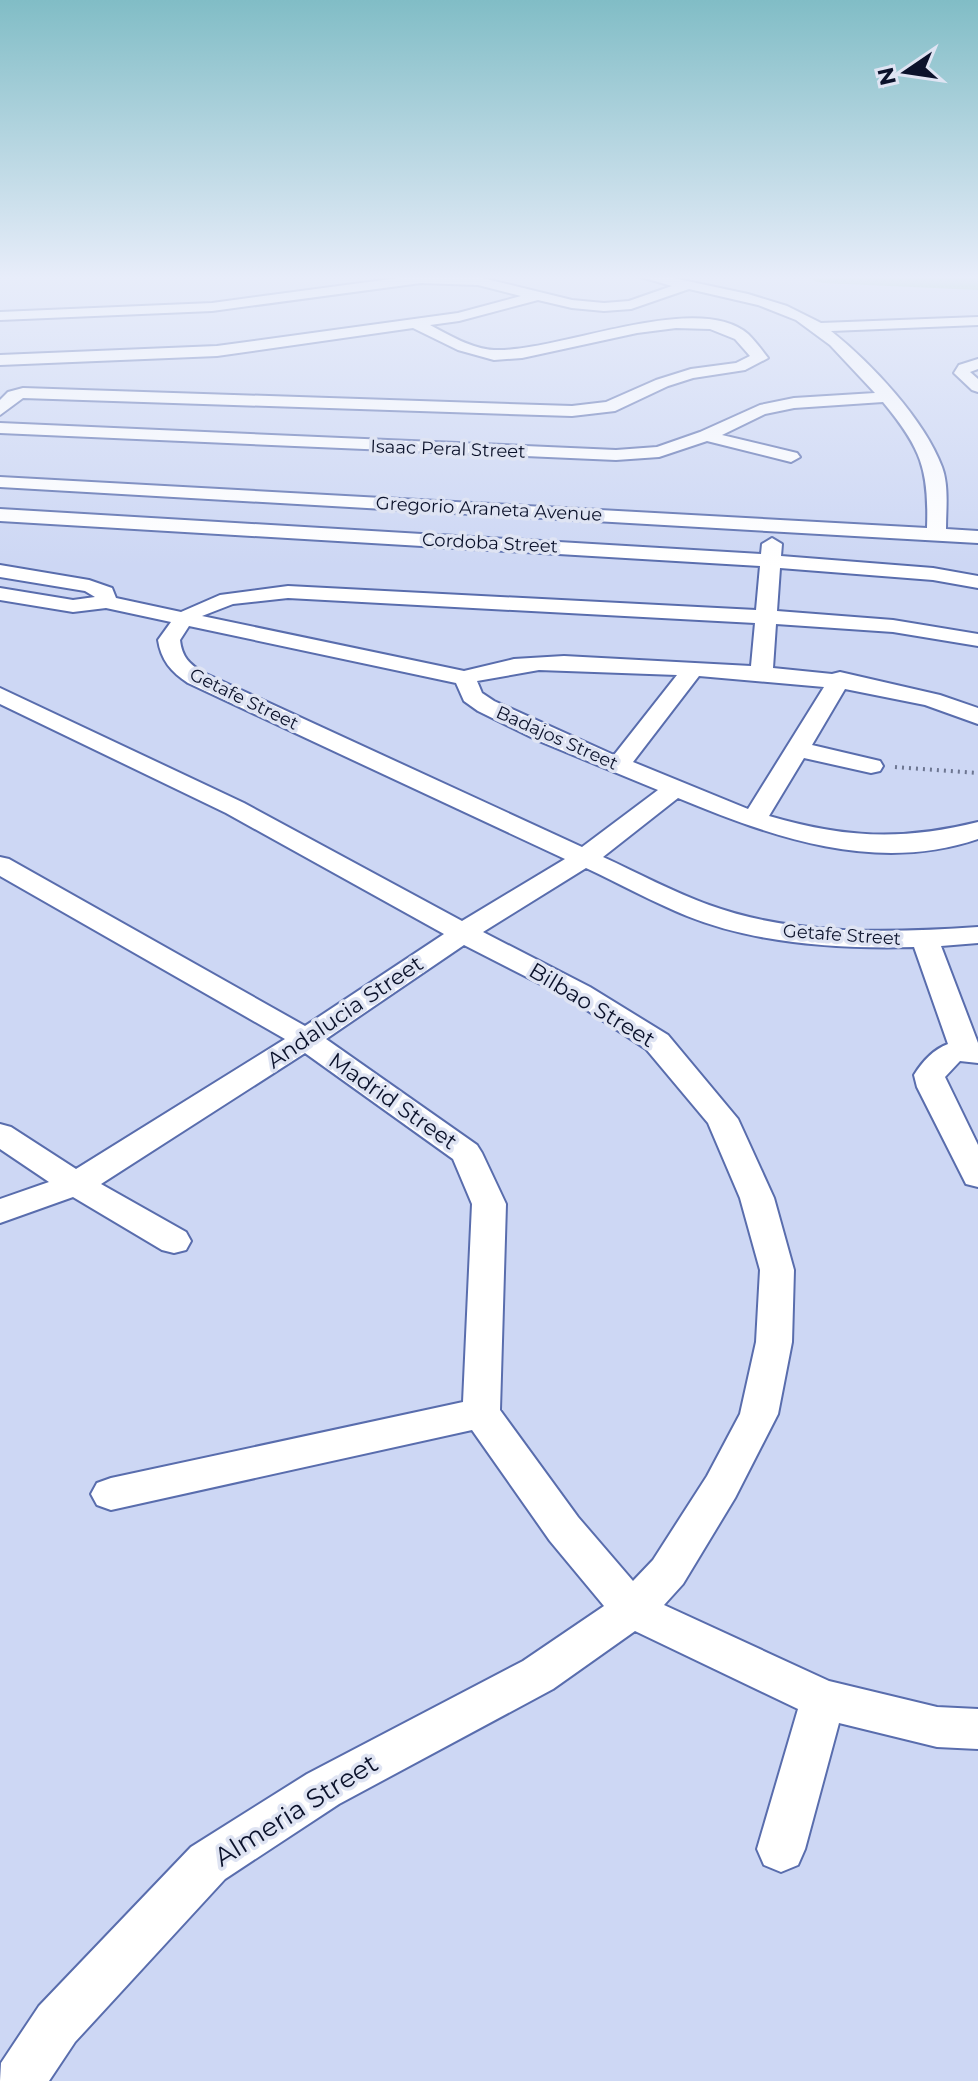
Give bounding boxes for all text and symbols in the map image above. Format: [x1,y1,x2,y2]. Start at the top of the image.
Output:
north arrow [866,32,946,112]
text: N [872,65,902,88]
street label: Isaac Peral Street [370,435,526,463]
street label: Gregorio Araneta Avenue [375,492,603,526]
street label: Cordoba Street [422,528,558,558]
street label: Getafe Street [186,663,302,735]
street label: Badajos Street [493,701,621,775]
street label: Getafe Street [782,920,902,950]
street label: Andalucia Street [262,950,428,1074]
street label: Bilbao Street [524,957,660,1053]
street label: Madrid Street [324,1047,463,1155]
street label: Almeria Street [208,1747,384,1873]

